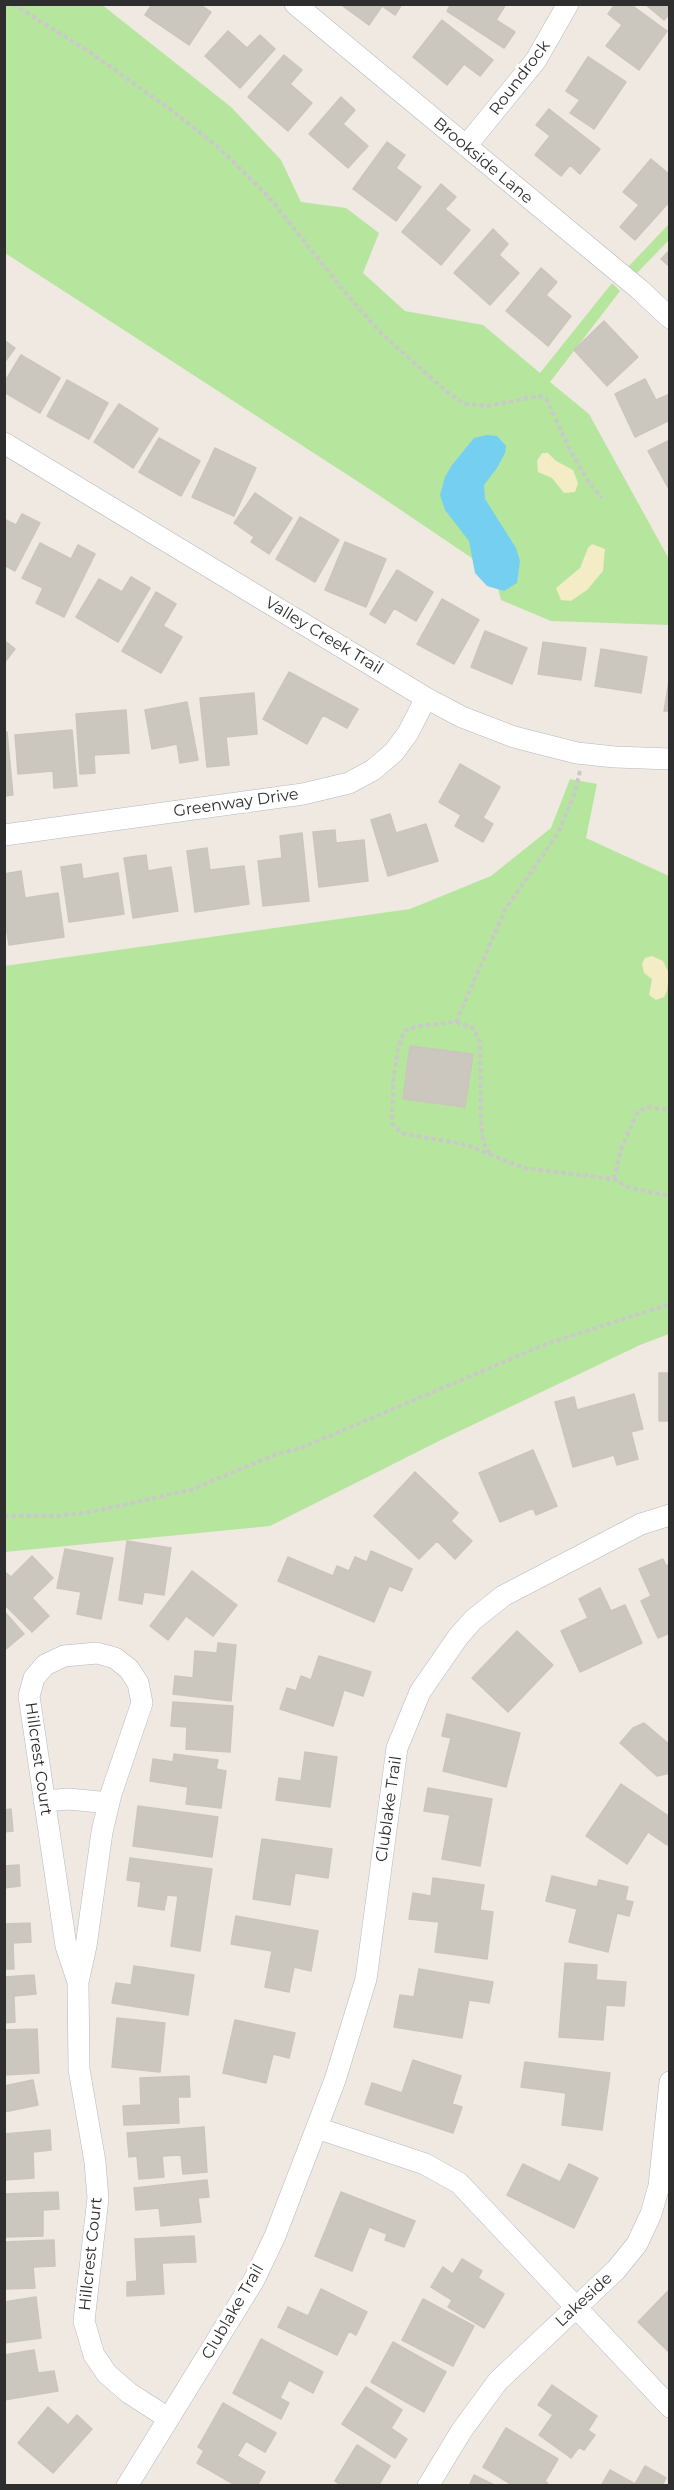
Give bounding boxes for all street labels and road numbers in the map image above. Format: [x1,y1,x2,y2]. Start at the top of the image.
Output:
street label: Roundrock [486,37,554,119]
street label: Brookside Lane [429,114,537,208]
street label: Valley Creek Trail [262,593,386,679]
street label: Greenway Drive [172,785,300,821]
street label: Hillcrest Court [21,1701,55,1817]
street label: Clublake Trail [372,1755,406,1863]
street label: Hillcrest Court [75,2196,107,2312]
street label: Clublake Trail [198,2261,268,2363]
street label: Lakeside [552,2269,616,2331]

